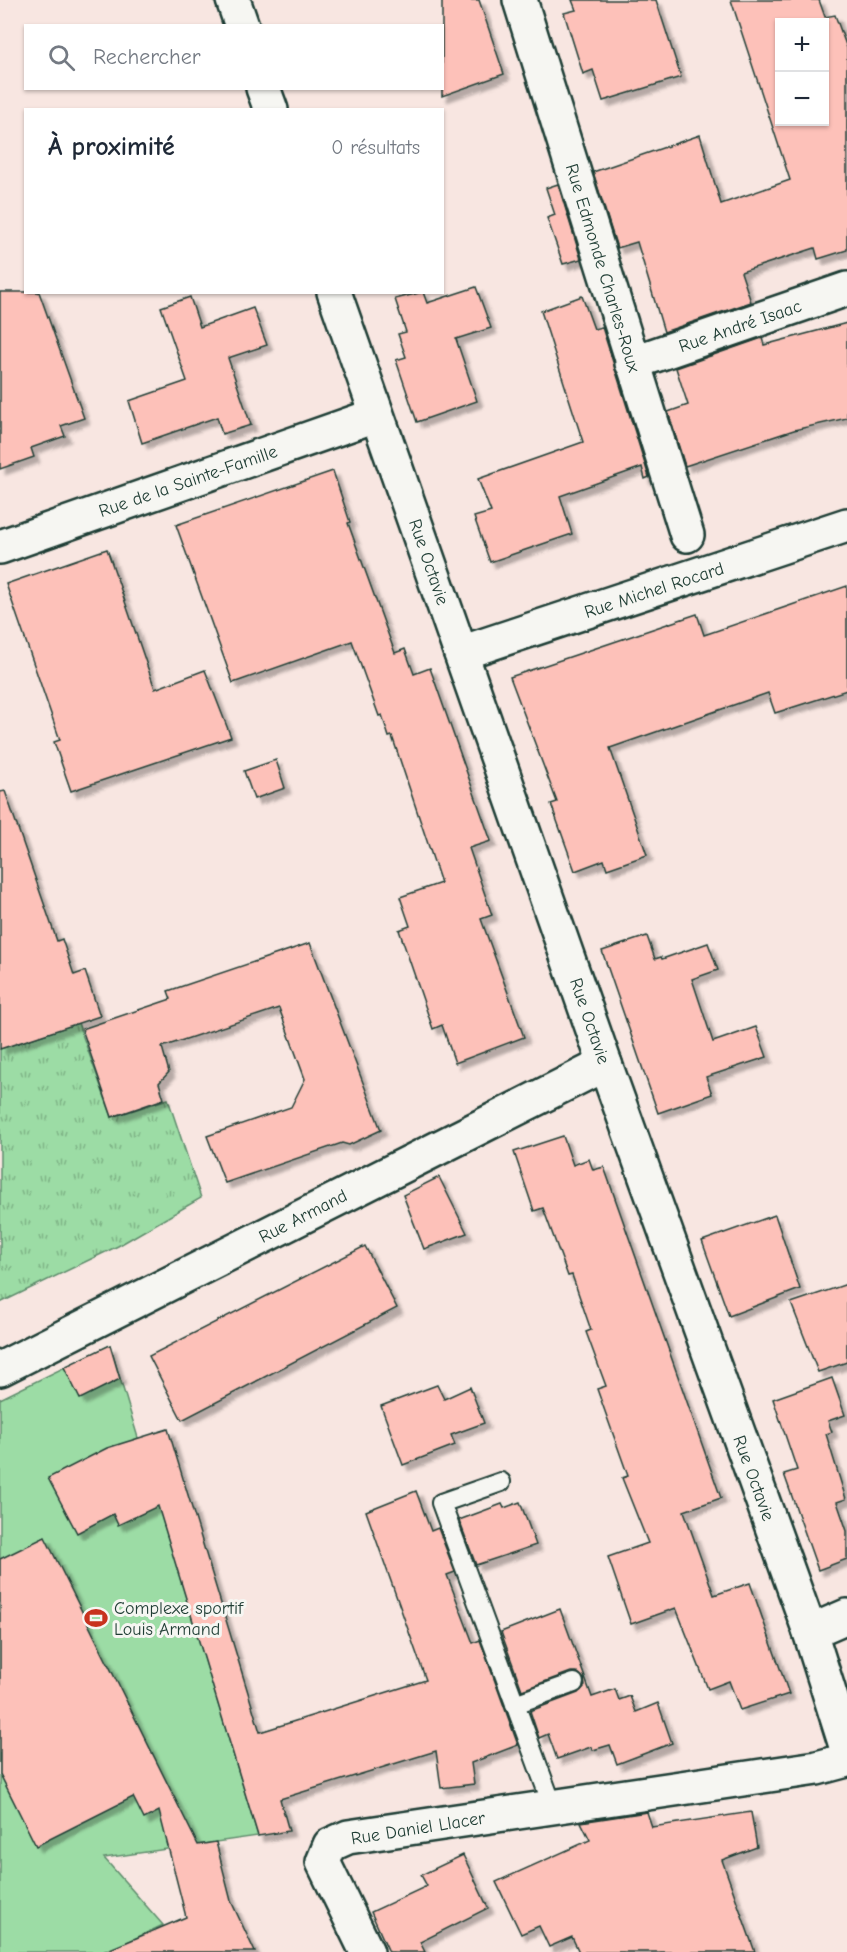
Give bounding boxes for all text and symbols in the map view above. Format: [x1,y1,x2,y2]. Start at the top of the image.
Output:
map controls [775,18,829,126]
button: + [775,18,829,72]
search box [24,24,444,90]
icon: search [45,41,78,74]
text: Rechercher [93,44,201,70]
button: − [775,72,829,126]
text: À proximité [48,132,175,162]
text: 0 résultats [331,136,420,159]
street label: Rue Edmonde Charles-Roux [561,161,644,375]
street label: Rue André Isaac [676,296,805,357]
street label: Rue de la Sainte-Famille [96,441,280,522]
street label: Rue Octavie [404,516,453,608]
street label: Rue Michel Rocard [582,558,727,623]
street label: Rue Octavie [565,975,614,1067]
street label: Rue Armand [256,1185,351,1248]
street label: Rue Octavie [728,1432,779,1524]
place label: Complexe sportif Louis Armand [114,1598,244,1640]
sports icon: Complexe sportif Louis Armand [83,1605,109,1631]
street label: Rue Daniel Llacer [349,1807,488,1849]

